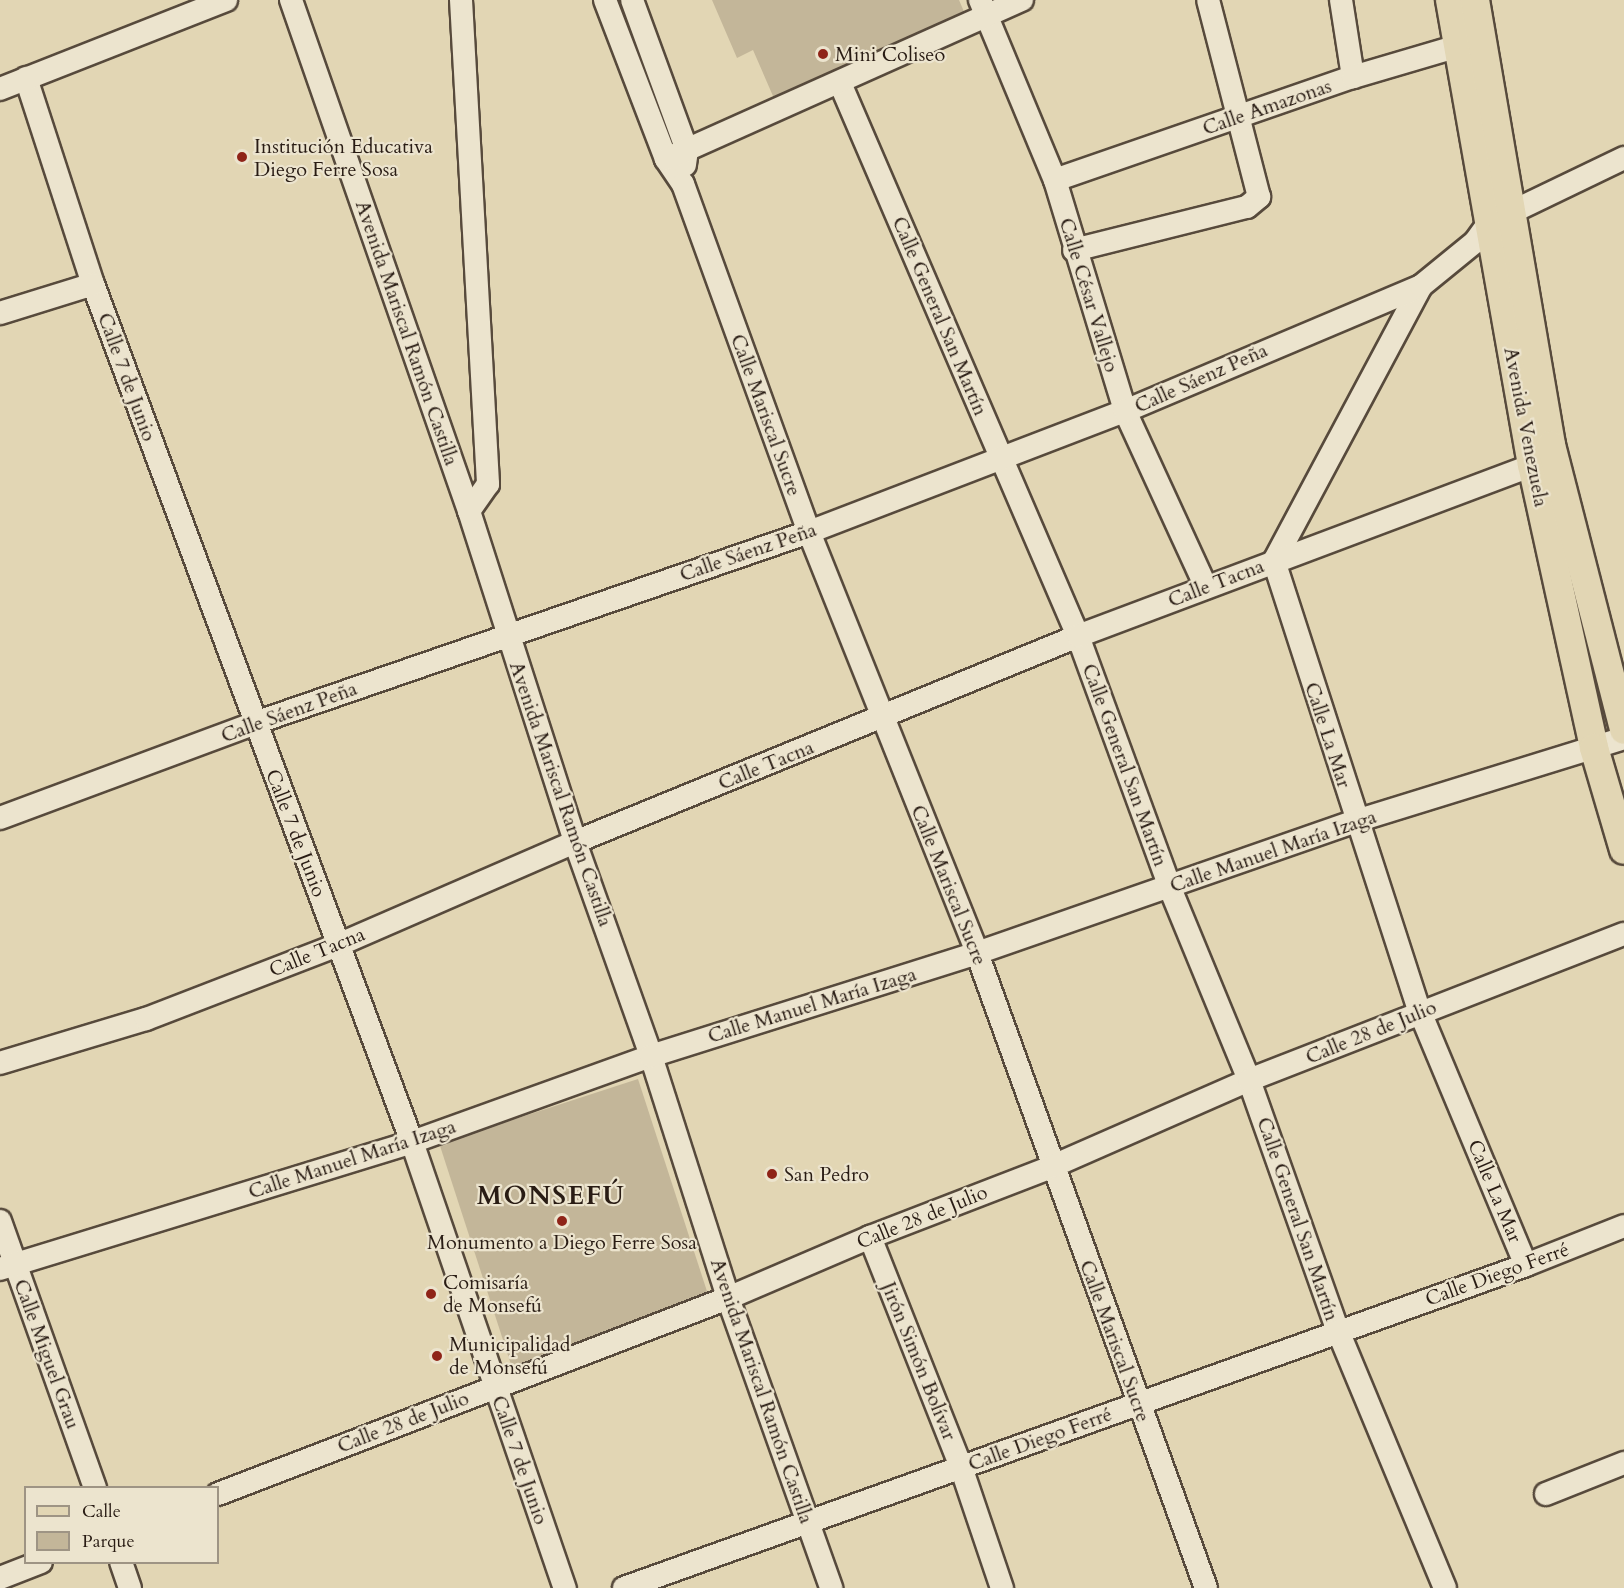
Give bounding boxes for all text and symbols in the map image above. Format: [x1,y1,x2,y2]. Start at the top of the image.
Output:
place label: Mini Coliseo [835,42,945,66]
marker: Mini Coliseo [816,47,830,61]
street label: Calle Amazonas [1199,74,1335,140]
place label: Institución Educativa Diego Ferre Sosa [254,134,433,181]
marker: Institución Educativa Diego Ferre Sosa [235,150,249,164]
street label: Avenida Mariscal Ramón Castilla [350,197,464,469]
street label: Calle General San Martín [887,213,993,419]
street label: Calle César Vallejo [1054,215,1124,375]
street label: Calle 7 de Junio [93,310,161,444]
street label: Calle Mariscal Sucre [726,331,806,499]
street label: Calle Sáenz Peña [1131,338,1271,418]
street label: Avenida Venezuela [1499,345,1553,509]
street label: Calle Sáenz Peña [677,517,819,587]
street label: Calle Tacna [1165,554,1267,612]
street label: Avenida Mariscal Ramón Castilla [504,658,618,930]
street label: Calle General San Martín [1077,660,1173,870]
street label: Calle Sáenz Peña [218,676,360,748]
street label: Calle La Mar [1300,679,1356,791]
street label: Calle Tacna [715,735,817,795]
street label: Calle 7 de Junio [261,766,331,900]
street label: Calle Mariscal Sucre [906,802,992,968]
street label: Calle Manuel María Izaga [1167,804,1379,898]
street label: Calle Tacna [266,922,368,982]
street label: Calle Manuel María Izaga [705,962,919,1048]
street label: Calle 28 de Julio [1302,995,1440,1069]
street label: Calle Manuel María Izaga [245,1114,459,1204]
street label: Calle General San Martín [1252,1114,1344,1324]
street label: Calle La Mar [1463,1136,1527,1246]
place label: San Pedro [784,1162,869,1186]
marker: San Pedro [765,1167,779,1181]
district label: MONSEFÚ [477,1180,625,1212]
street label: Calle 28 de Julio [853,1180,991,1254]
marker: Monumento a Diego Ferre Sosa [555,1214,569,1228]
place label: Monumento a Diego Ferre Sosa [427,1230,697,1254]
street label: Calle Diego Ferré [1422,1237,1572,1311]
street label: Avenida Mariscal Ramón Castilla [705,1255,819,1527]
street label: Calle Mariscal Sucre [1075,1257,1155,1425]
place label: Comisaría de Monsefú [443,1270,542,1317]
street label: Calle Miguel Grau [9,1276,85,1432]
street label: Jirón Simón Bolívar [876,1278,962,1444]
marker: Comisaría de Monsefú [424,1287,438,1301]
place label: Municipalidad de Monsefú [449,1332,570,1379]
marker: Municipalidad de Monsefú [430,1349,444,1363]
street label: Calle 28 de Julio [334,1386,472,1458]
street label: Calle 7 de Junio [487,1392,553,1528]
street label: Calle Diego Ferré [965,1402,1115,1476]
legend [24,1486,219,1564]
text: Calle [82,1499,121,1524]
text: Parque [82,1529,135,1554]

